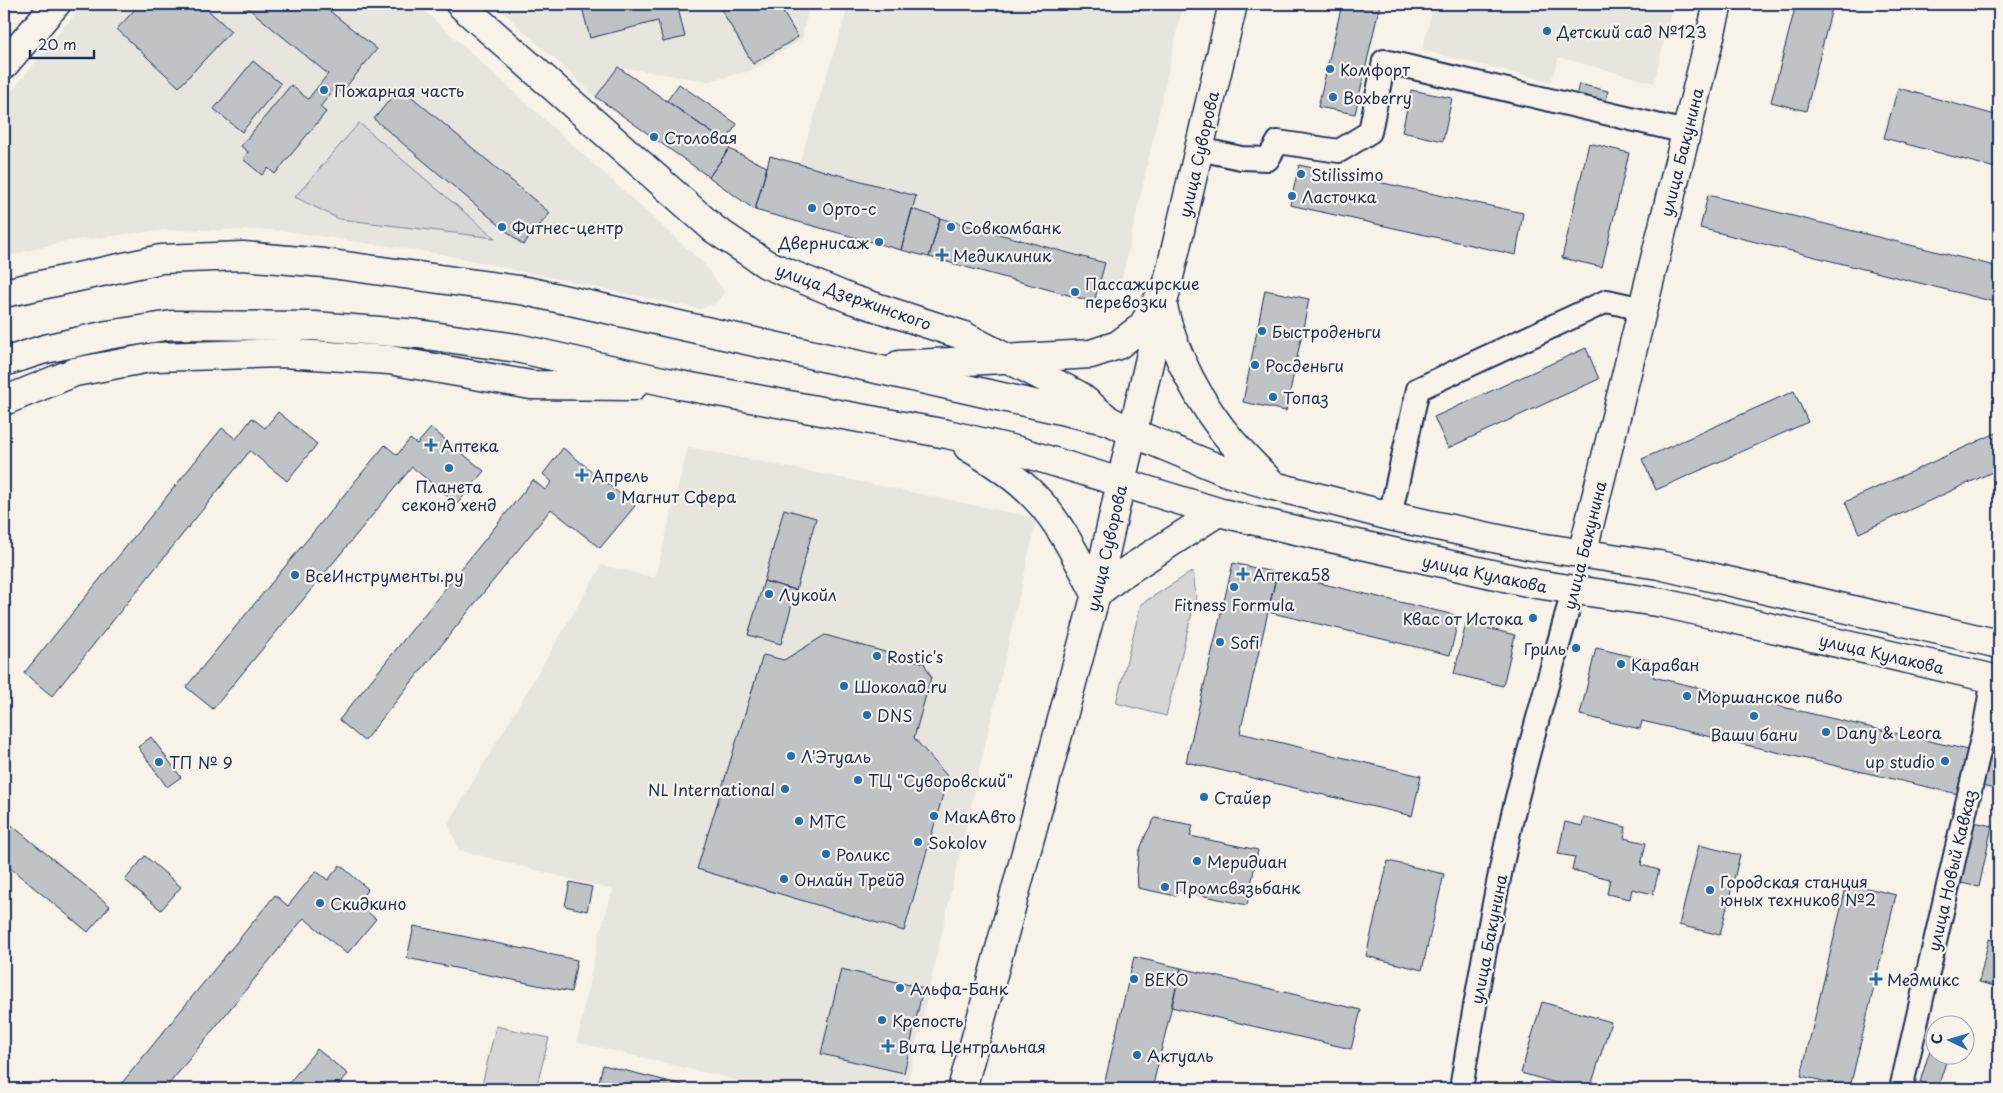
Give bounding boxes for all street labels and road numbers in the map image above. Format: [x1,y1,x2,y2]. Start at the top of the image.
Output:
street label: улица Бакунина [1653,85,1709,219]
street label: улица Суворова [1172,88,1224,220]
street label: улица Дзержинского [773,257,935,335]
street label: улица Бакунина [1556,478,1612,612]
street label: улица Суворова [1080,482,1132,614]
street label: улица Кулакова [1420,548,1550,598]
street label: улица Кулакова [1817,627,1947,679]
street label: улица Новый Кавказ [1921,787,1981,953]
street label: улица Бакунина [1464,872,1512,1006]

